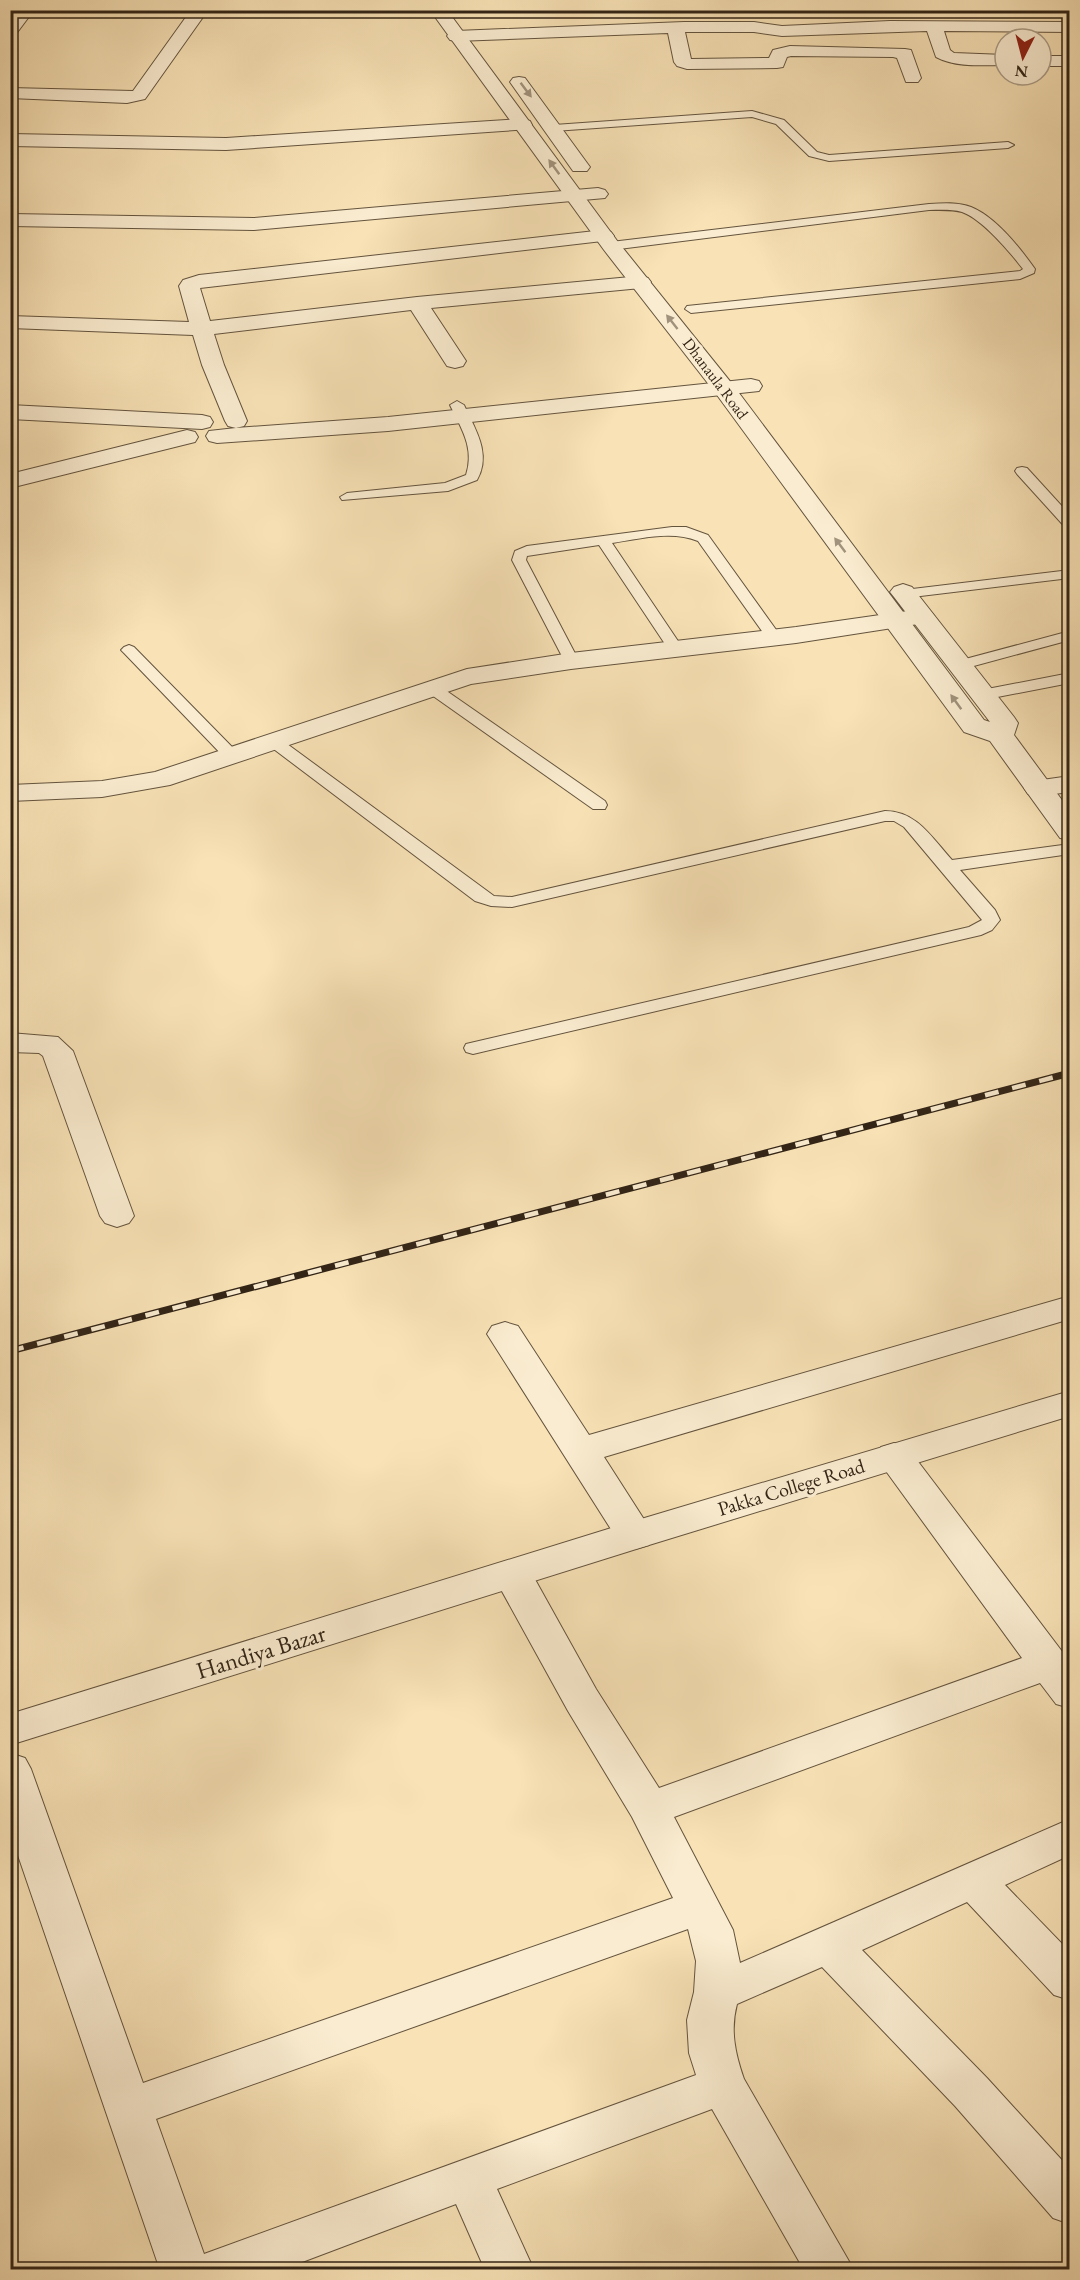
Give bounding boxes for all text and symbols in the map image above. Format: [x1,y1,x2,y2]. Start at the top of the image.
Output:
north arrow [993,27,1053,87]
text: N [1014,60,1029,83]
one-way arrow [520,82,532,98]
one-way arrow [548,160,560,175]
one-way arrow [667,314,679,329]
street label: Dhanaula Road [678,333,754,424]
one-way arrow [834,537,846,553]
one-way arrow [950,694,962,710]
street label: Pakka College Road [714,1452,868,1522]
street label: Handiya Bazar [192,1617,329,1686]

